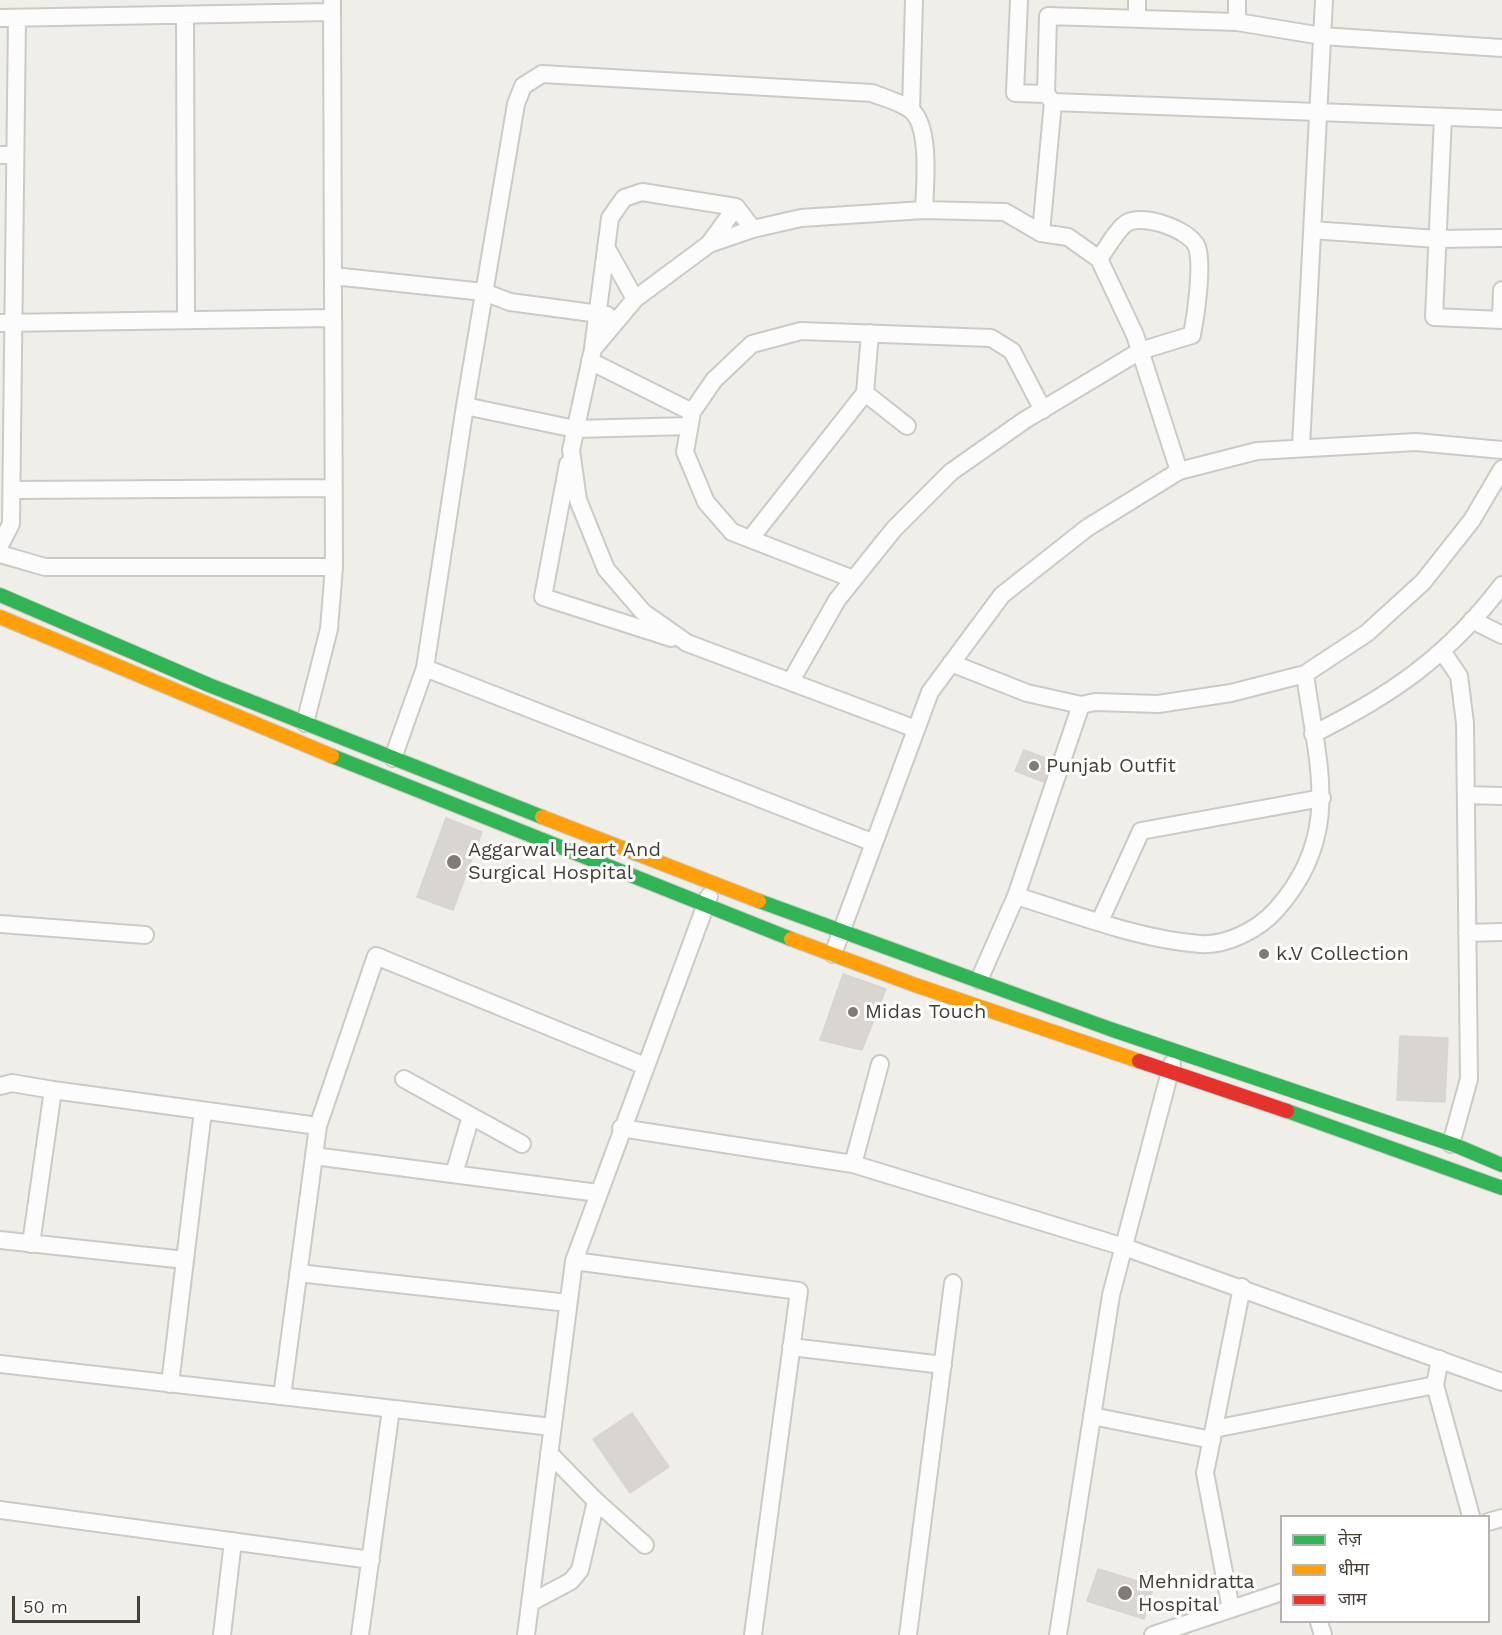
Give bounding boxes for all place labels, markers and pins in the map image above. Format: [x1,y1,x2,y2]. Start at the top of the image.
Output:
place label: Punjab Outfit [1046,754,1176,778]
marker: Punjab Outfit [1027,759,1041,773]
place label: Aggarwal Heart And Surgical Hospital [468,838,661,885]
marker: Aggarwal Heart And Surgical Hospital [445,853,463,871]
place label: k.V Collection [1276,942,1409,966]
marker: k.V Collection [1257,947,1271,961]
place label: Midas Touch [865,1000,986,1024]
marker: Midas Touch [846,1005,860,1019]
place label: Mehnidratta Hospital [1138,1570,1255,1617]
marker: Mehnidratta Hospital [1116,1584,1134,1602]

